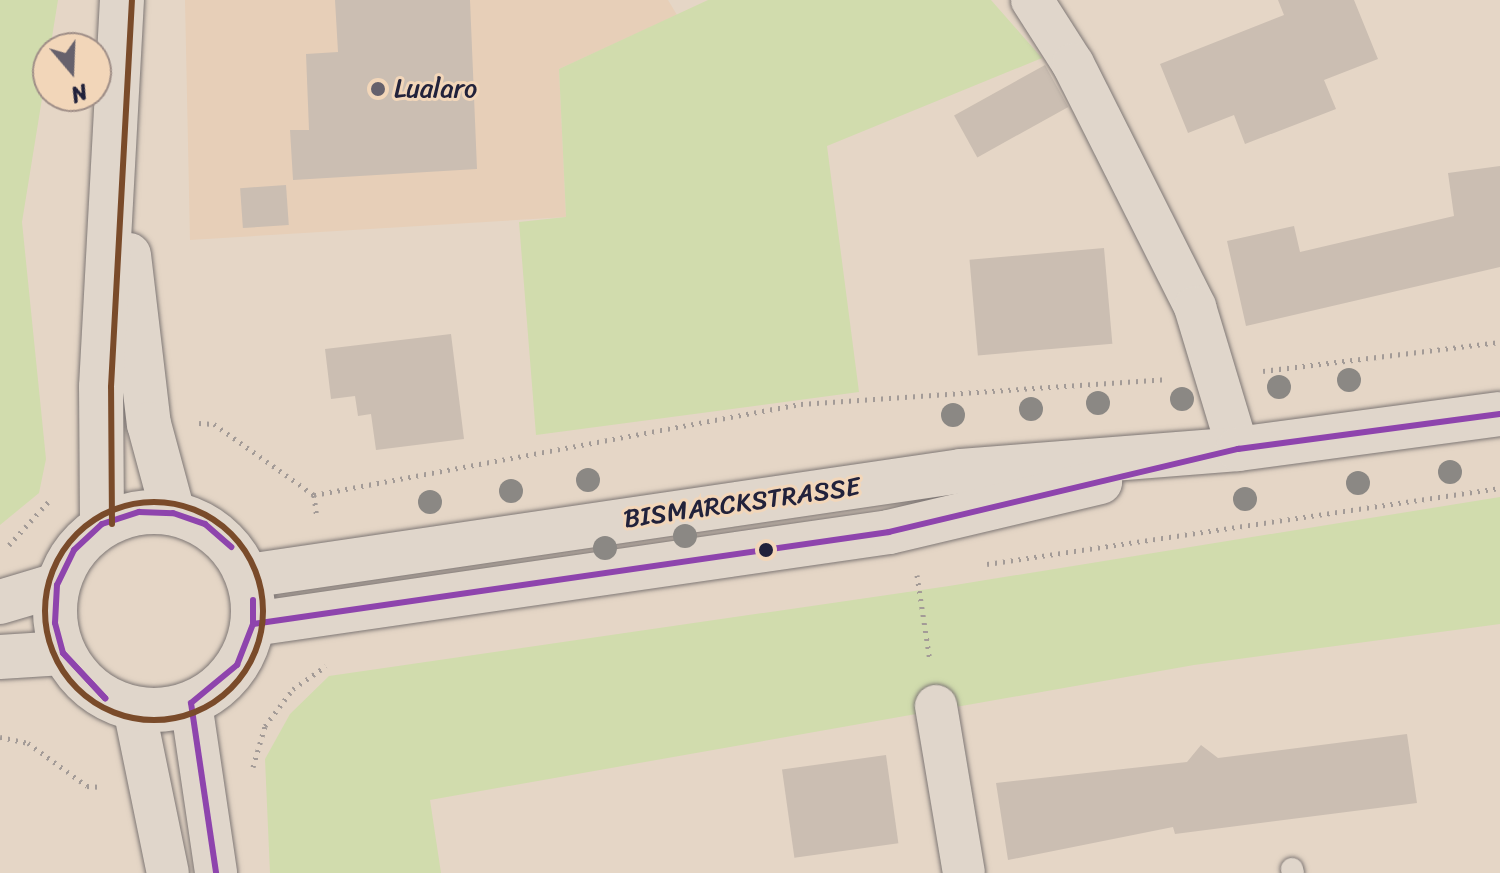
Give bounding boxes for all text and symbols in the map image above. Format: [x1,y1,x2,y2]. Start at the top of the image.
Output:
north arrow [32,32,112,112]
text: N [66,72,93,114]
place label: Lualaro [394,73,477,105]
marker: Lualaro [369,80,387,98]
street label: BISMARCKSTRASSE [622,471,862,535]
unlabelled marker [758,542,774,558]

